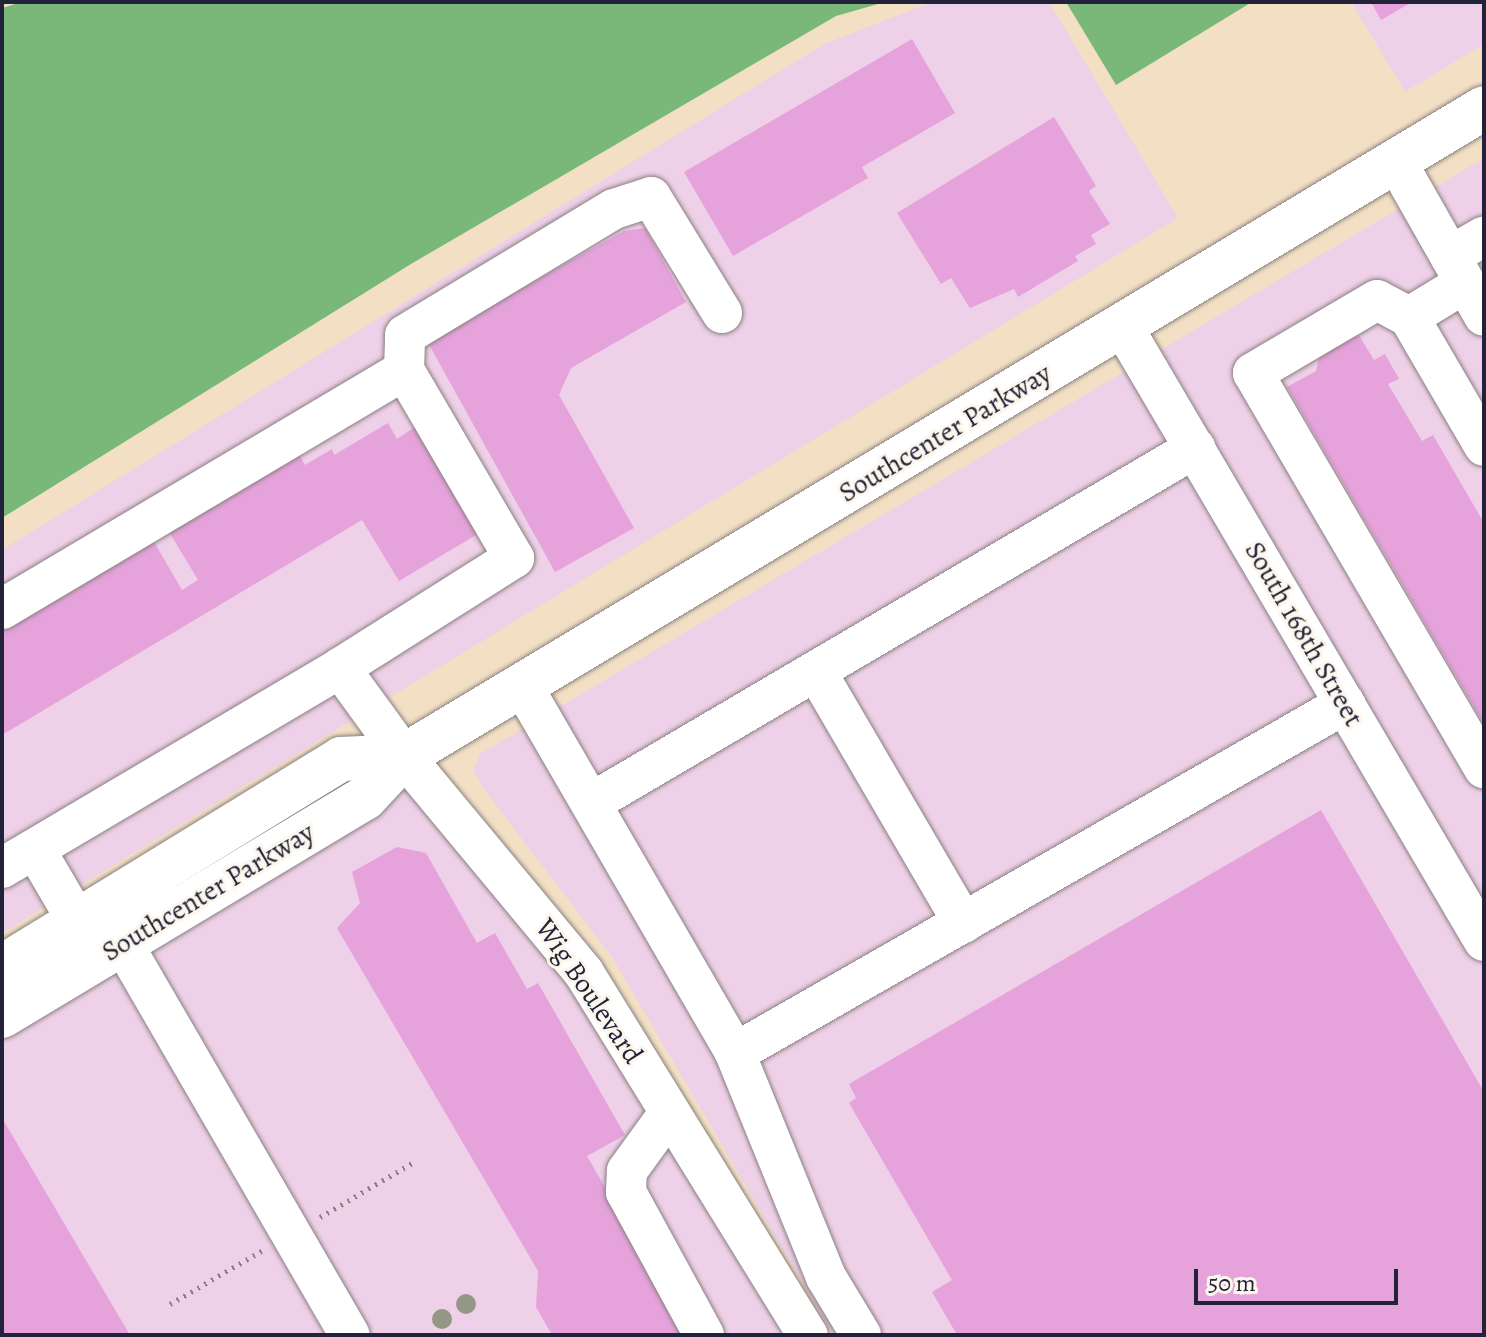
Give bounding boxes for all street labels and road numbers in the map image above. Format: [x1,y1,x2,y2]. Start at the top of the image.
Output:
street label: Southcenter Parkway [833,356,1057,510]
street label: South 168th Street [1238,536,1370,732]
street label: Southcenter Parkway [96,815,320,969]
street label: Wig Boulevard [528,912,650,1070]

